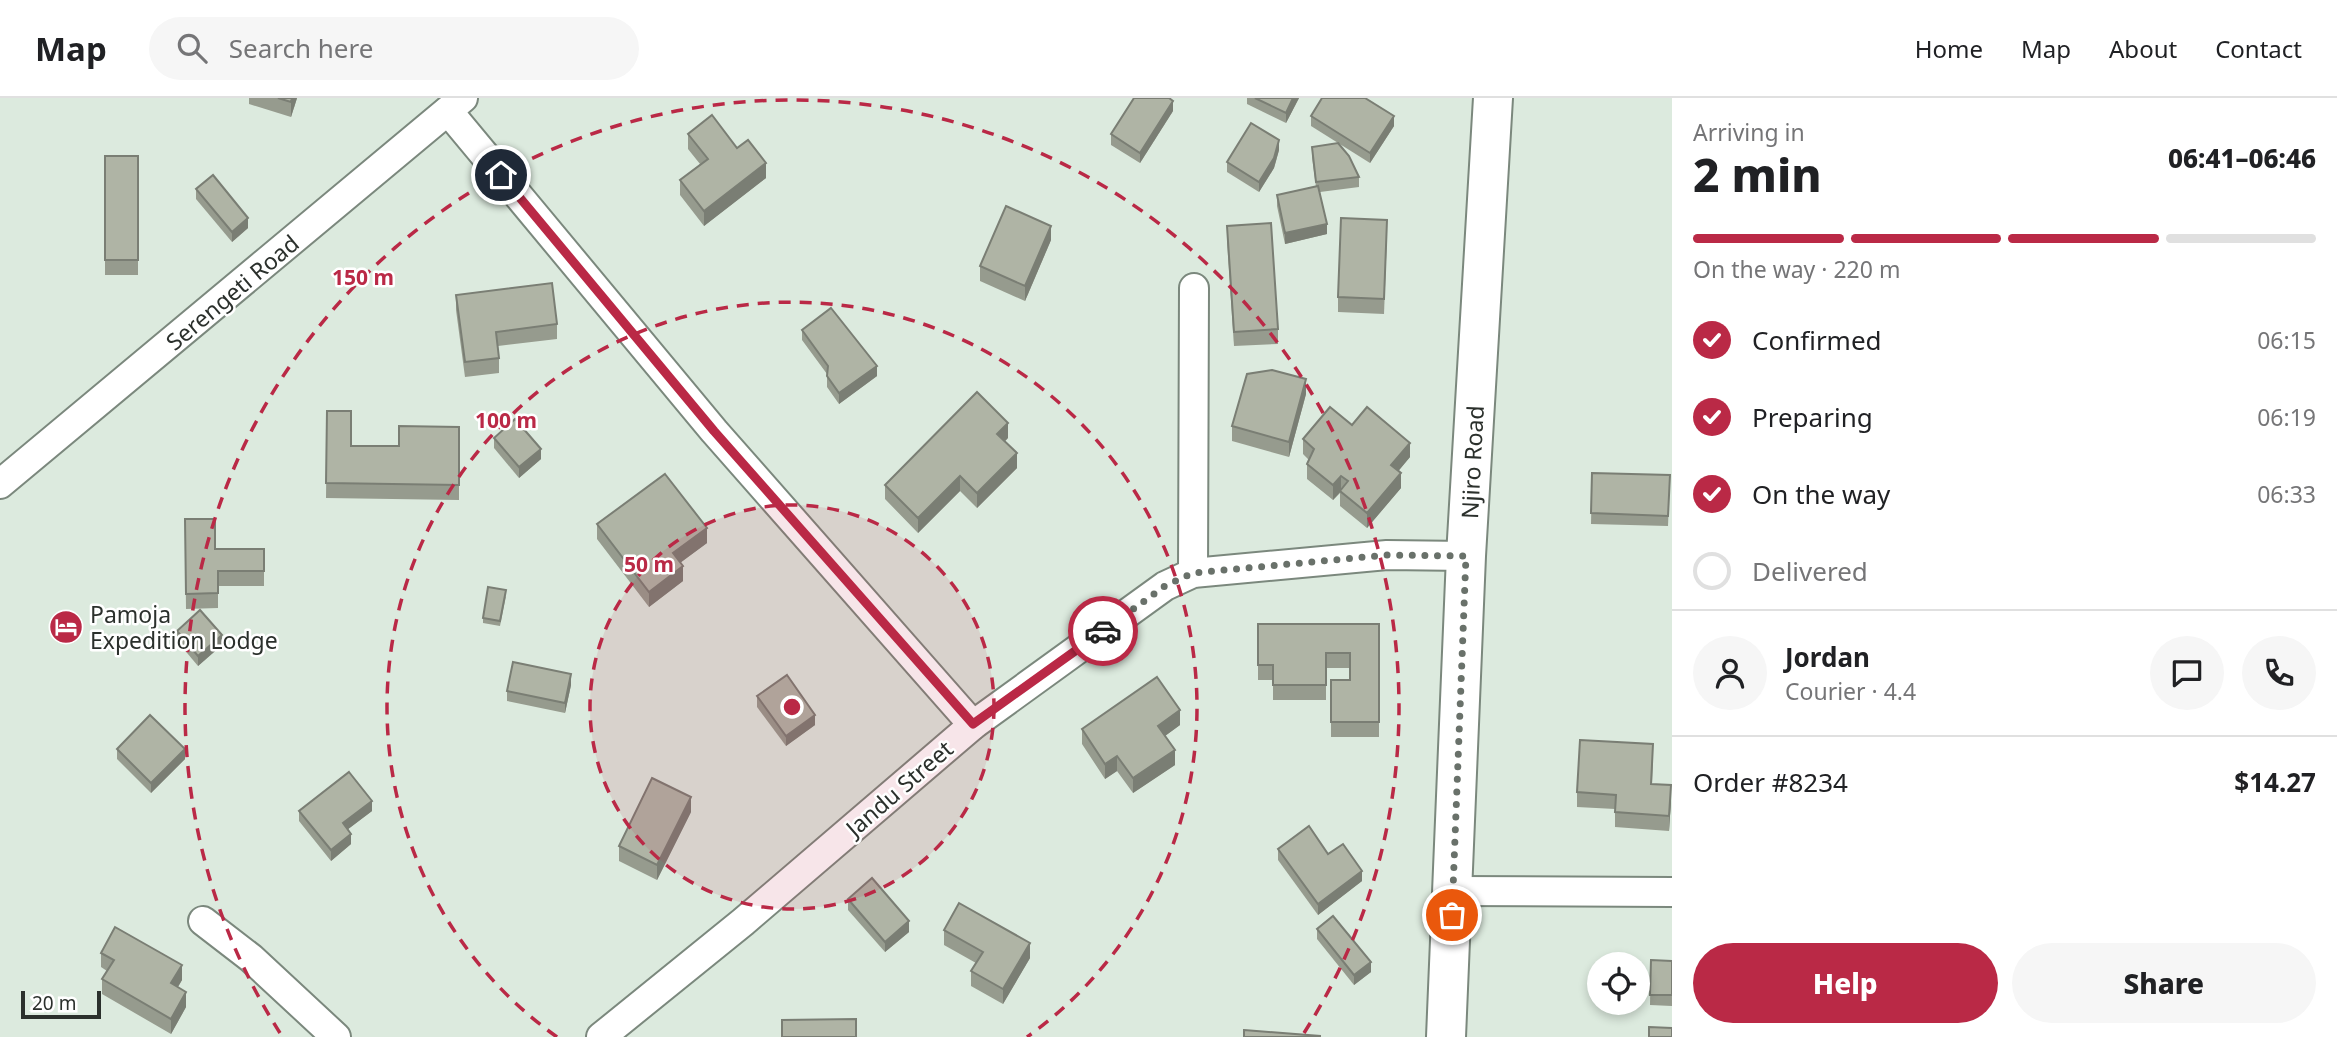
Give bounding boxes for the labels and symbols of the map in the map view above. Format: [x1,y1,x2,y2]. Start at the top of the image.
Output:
pin [471,145,531,205]
street label: Serengeti Road [159,227,305,357]
text: 150 m [332,263,394,291]
street label: Njiro Road [1453,404,1491,520]
text: 100 m [475,406,537,434]
text: 50 m [624,550,674,578]
courier [1068,596,1138,666]
place label: Pamoja Expedition Lodge [90,598,278,656]
hotel icon: Pamoja Expedition Lodge [47,608,85,646]
centre of rings [780,695,804,719]
street label: Jandu Street [837,733,959,845]
pin [1422,885,1482,945]
scale bar [21,988,102,1020]

